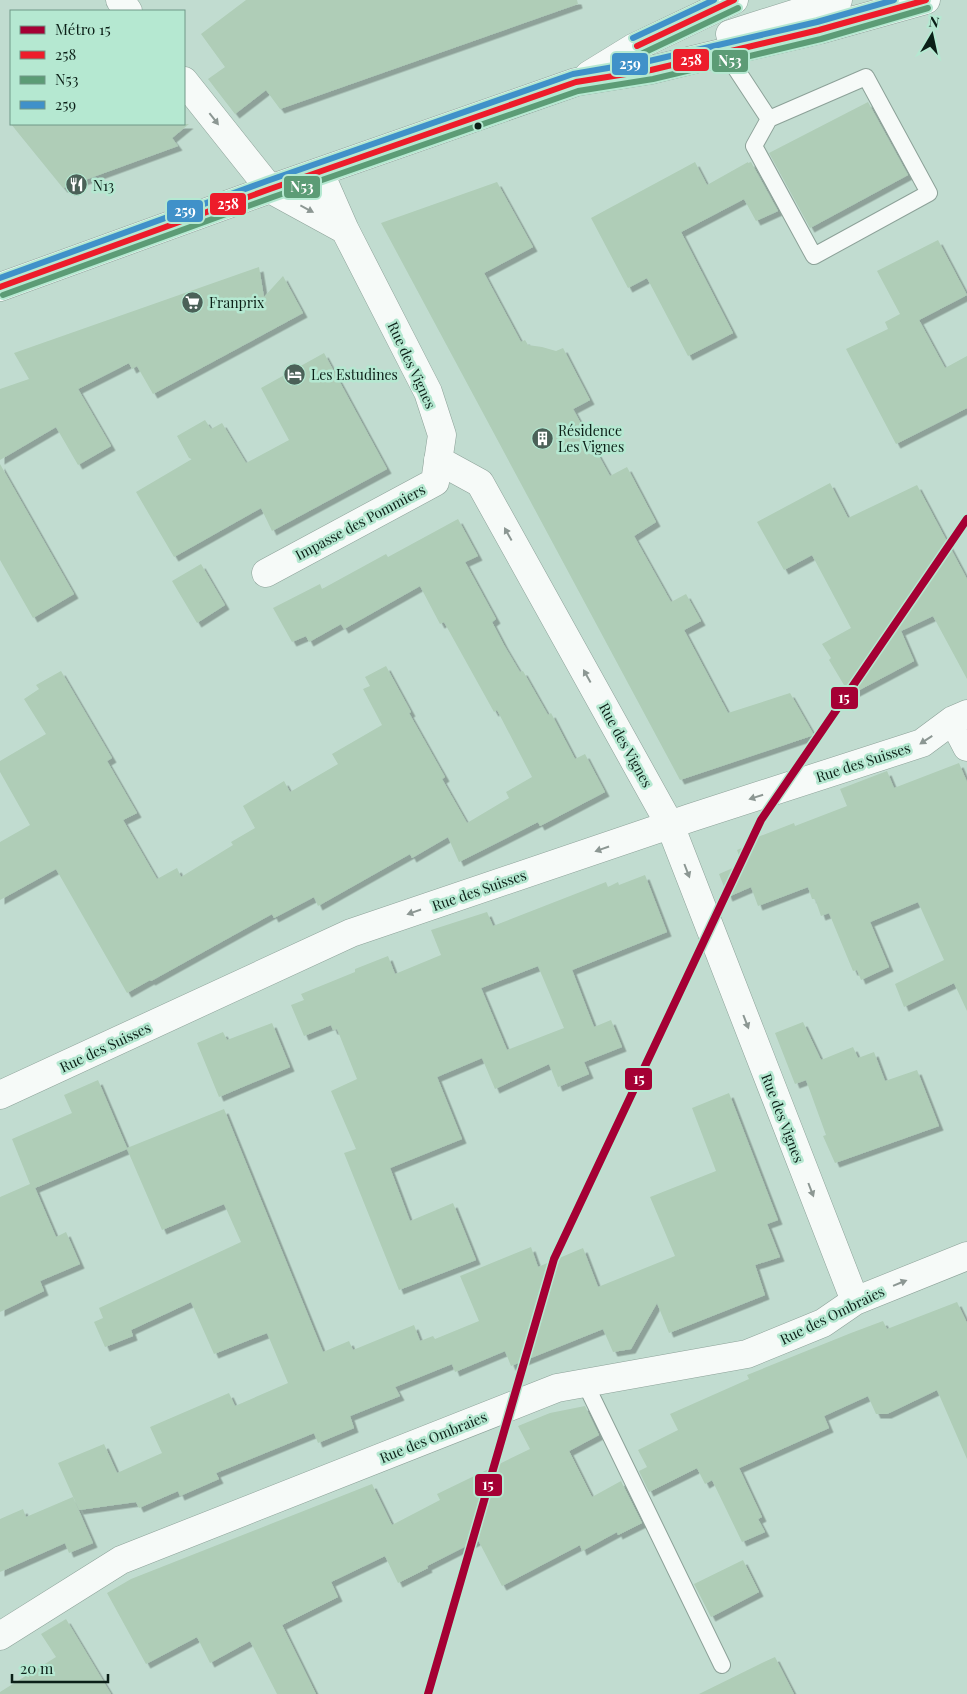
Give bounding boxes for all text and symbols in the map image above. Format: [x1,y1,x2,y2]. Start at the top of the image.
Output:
legend [10,10,185,125]
north arrow [907,10,957,60]
text: N [928,11,941,32]
text: Métro 15 [55,19,111,39]
text: 258 [55,44,76,64]
line badge: 258 [672,48,710,72]
line badge: N53 [711,49,749,73]
text: 258 [680,50,702,69]
text: N53 [718,51,742,70]
line badge: 259 [611,52,649,76]
text: 259 [619,54,641,73]
text: N53 [55,69,79,89]
text: 259 [55,94,76,114]
one-way arrow [209,113,219,126]
unlabelled marker [473,121,483,131]
restaurant icon: N13 [65,173,89,197]
line badge: N53 [283,175,321,199]
place label: N13 [93,176,114,195]
text: N53 [290,177,314,196]
line badge: 258 [209,192,247,216]
text: 258 [217,194,239,213]
line badge: 259 [166,199,204,223]
text: 259 [174,201,196,220]
one-way arrow [301,205,314,214]
supermarket icon: Franprix [181,290,205,314]
place label: Franprix [209,293,265,312]
street label: Rue des Vignes [384,318,440,412]
hotel icon: Les Estudines [283,362,307,386]
place label: Les Estudines [311,365,398,384]
place label: Résidence Les Vignes [558,421,624,456]
building icon: Résidence Les Vignes [530,426,554,450]
street label: Impasse des Pommiers [292,480,428,564]
one-way arrow [504,526,512,541]
one-way arrow [583,668,591,683]
line badge: 15 [830,686,859,710]
text: 15 [838,688,850,707]
street label: Rue des Vignes [595,699,657,791]
one-way arrow [919,735,933,744]
street label: Rue des Suisses [813,738,913,786]
one-way arrow [748,794,763,801]
one-way arrow [594,845,609,853]
one-way arrow [683,864,691,879]
street label: Rue des Suisses [429,865,529,915]
one-way arrow [407,909,422,916]
one-way arrow [743,1015,750,1030]
street label: Rue des Suisses [56,1018,154,1076]
line badge: 15 [624,1067,653,1091]
text: 15 [633,1069,645,1088]
street label: Rue des Vignes [757,1071,809,1165]
one-way arrow [808,1183,815,1198]
one-way arrow [893,1279,908,1287]
street label: Rue des Ombraies [777,1281,887,1349]
street label: Rue des Ombraies [377,1407,489,1467]
line badge: 15 [474,1473,503,1497]
text: 15 [482,1475,494,1494]
scale bar [12,1652,109,1684]
text: 20 m [20,1658,54,1678]

